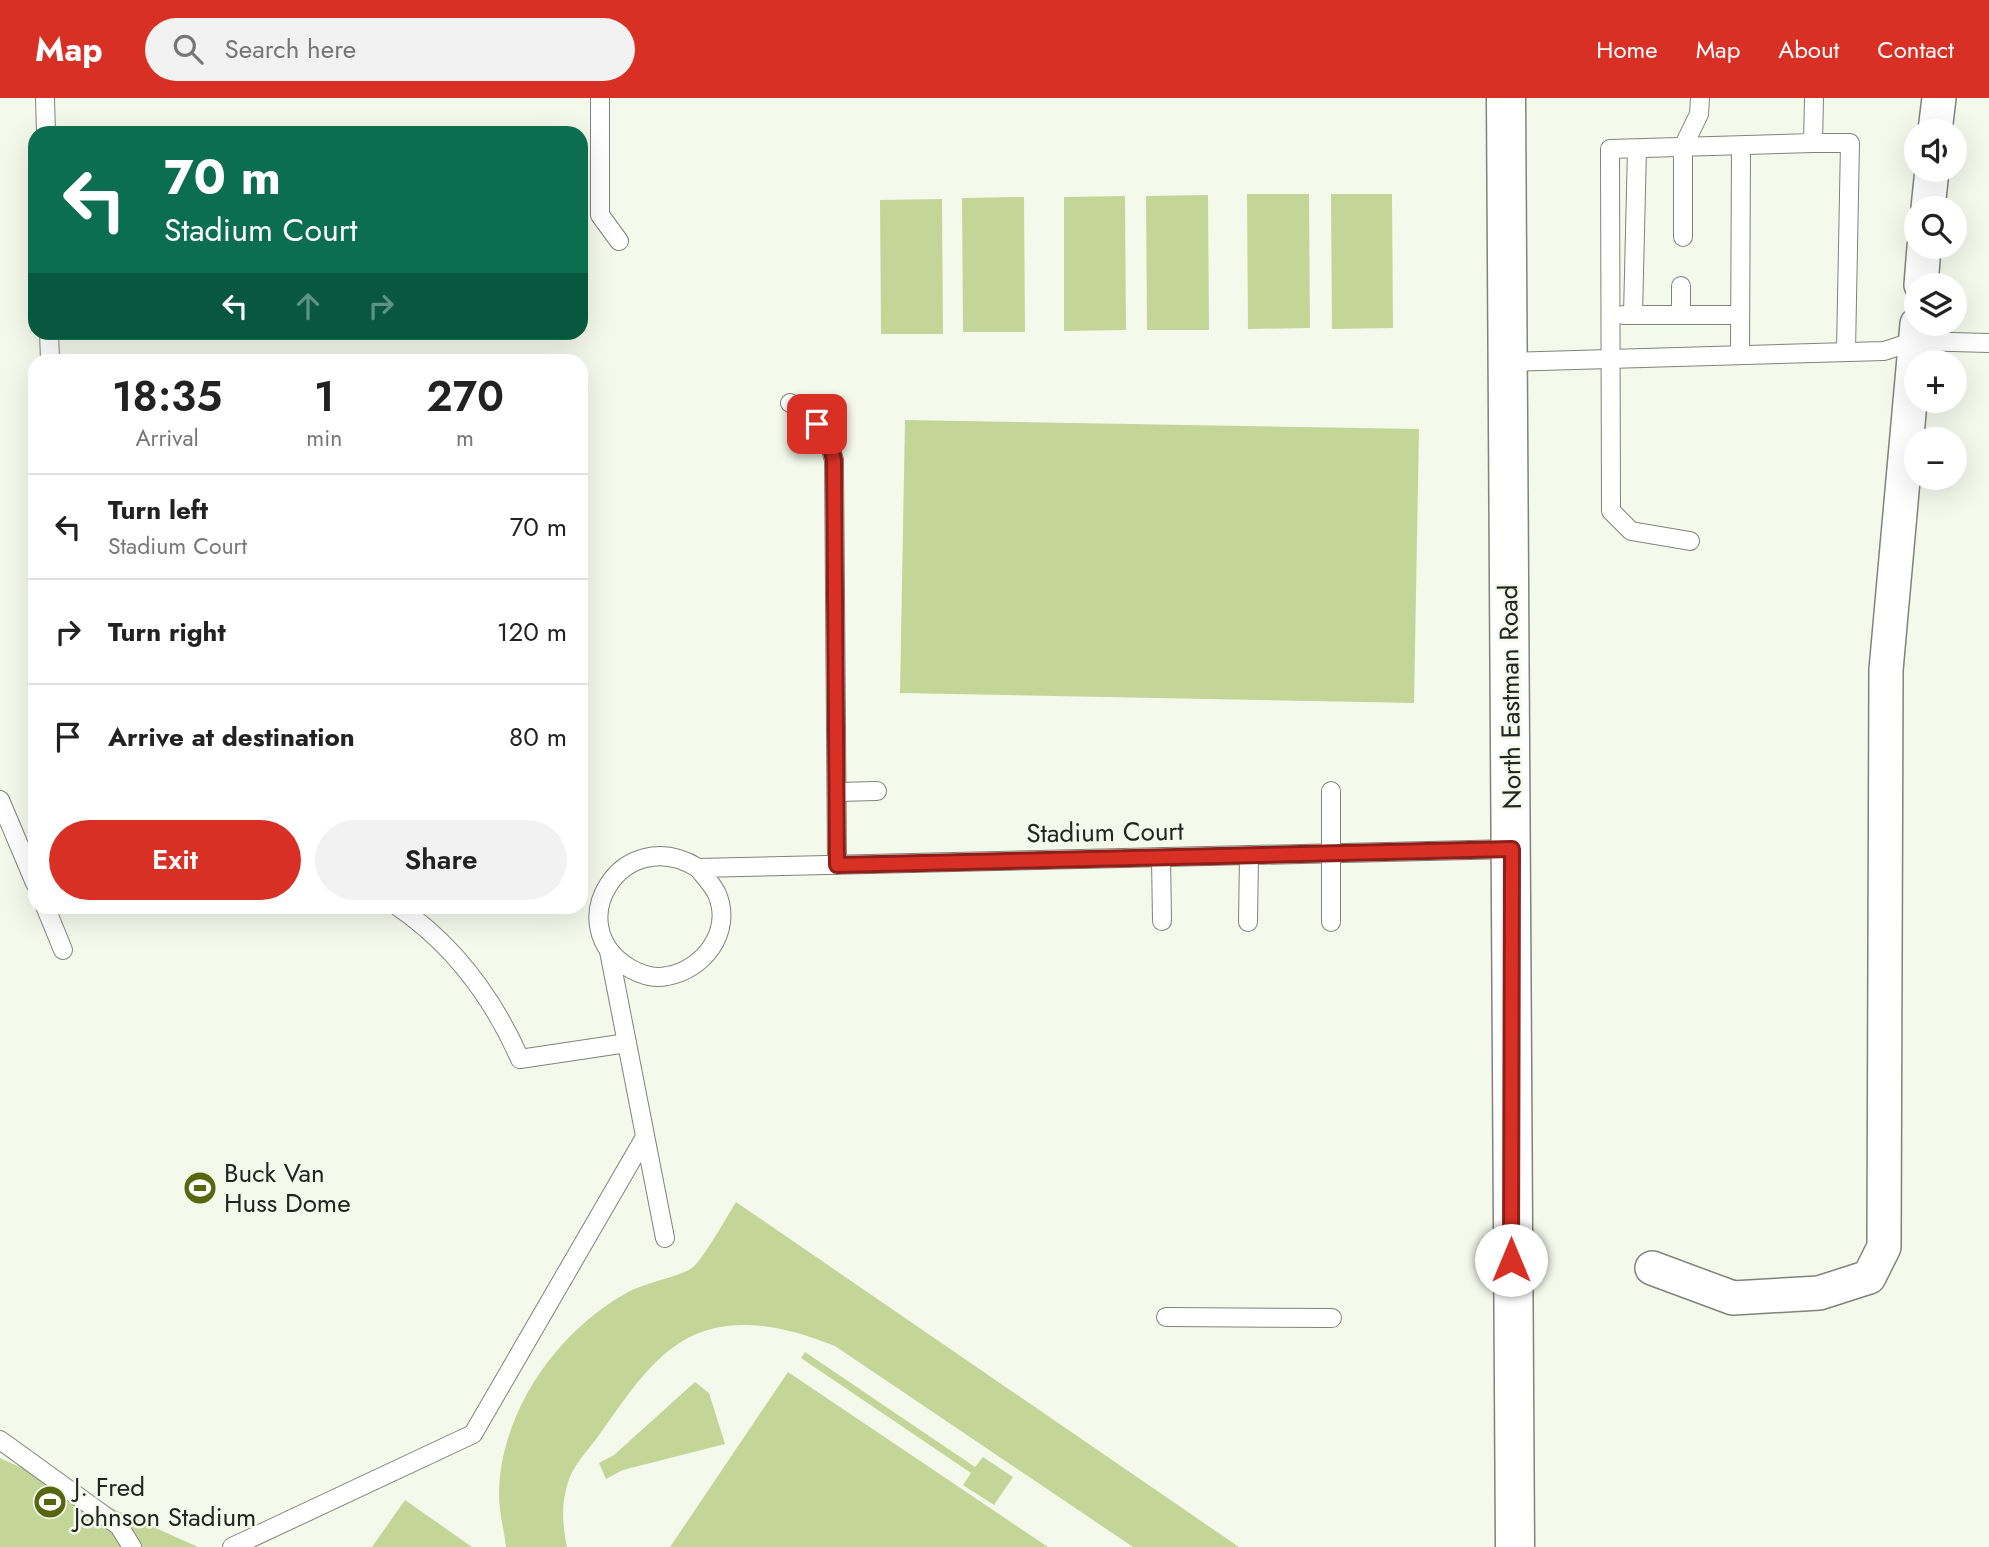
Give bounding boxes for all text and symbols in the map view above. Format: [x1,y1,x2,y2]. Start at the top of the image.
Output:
search box [145,18,635,81]
text: Map [35,26,103,73]
icon: search [169,30,207,68]
text: Search here [225,30,356,68]
text: Home [1596,32,1658,67]
text: Map [1696,32,1740,67]
text: About [1778,32,1839,67]
text: Contact [1877,32,1954,67]
map controls [1904,119,1967,490]
button: sound [1904,119,1967,182]
text: 70 m [164,142,281,212]
icon: left [49,154,140,245]
button: search [1904,196,1967,259]
text: Stadium Court [164,207,357,253]
button: layers [1904,273,1967,336]
icon: left [216,287,254,325]
icon: ahead [289,287,327,325]
icon: right [362,287,400,325]
button: + [1904,350,1967,413]
text: 18:35 [112,366,222,427]
text: 1 [314,366,335,427]
text: 270 [426,366,504,427]
pin [787,394,847,454]
icon: arrive [798,405,836,443]
text: Arrival [135,421,199,455]
text: min [306,421,342,455]
text: m [456,421,474,455]
button: − [1904,427,1967,490]
text: Turn left [108,491,208,529]
icon: left [49,508,87,546]
text: 70 m [510,508,567,546]
text: Stadium Court [108,529,247,563]
street label: North Eastman Road [1489,584,1531,810]
icon: right [49,613,87,651]
text: Turn right [108,613,226,651]
text: 120 m [497,613,567,651]
icon: arrive [49,718,87,756]
text: Arrive at destination [108,718,355,756]
text: 80 m [509,718,567,756]
street label: Stadium Court [1026,812,1185,852]
button: Exit [49,820,301,900]
button: Share [315,820,567,900]
place label: Buck Van Huss Dome [224,1154,351,1222]
sports icon: Buck Van Huss Dome [181,1169,219,1207]
position arrow [1474,1223,1548,1297]
place label: J. Fred Johnson Stadium [71,1468,256,1536]
sports icon: J. Fred Johnson Stadium [31,1483,69,1521]

